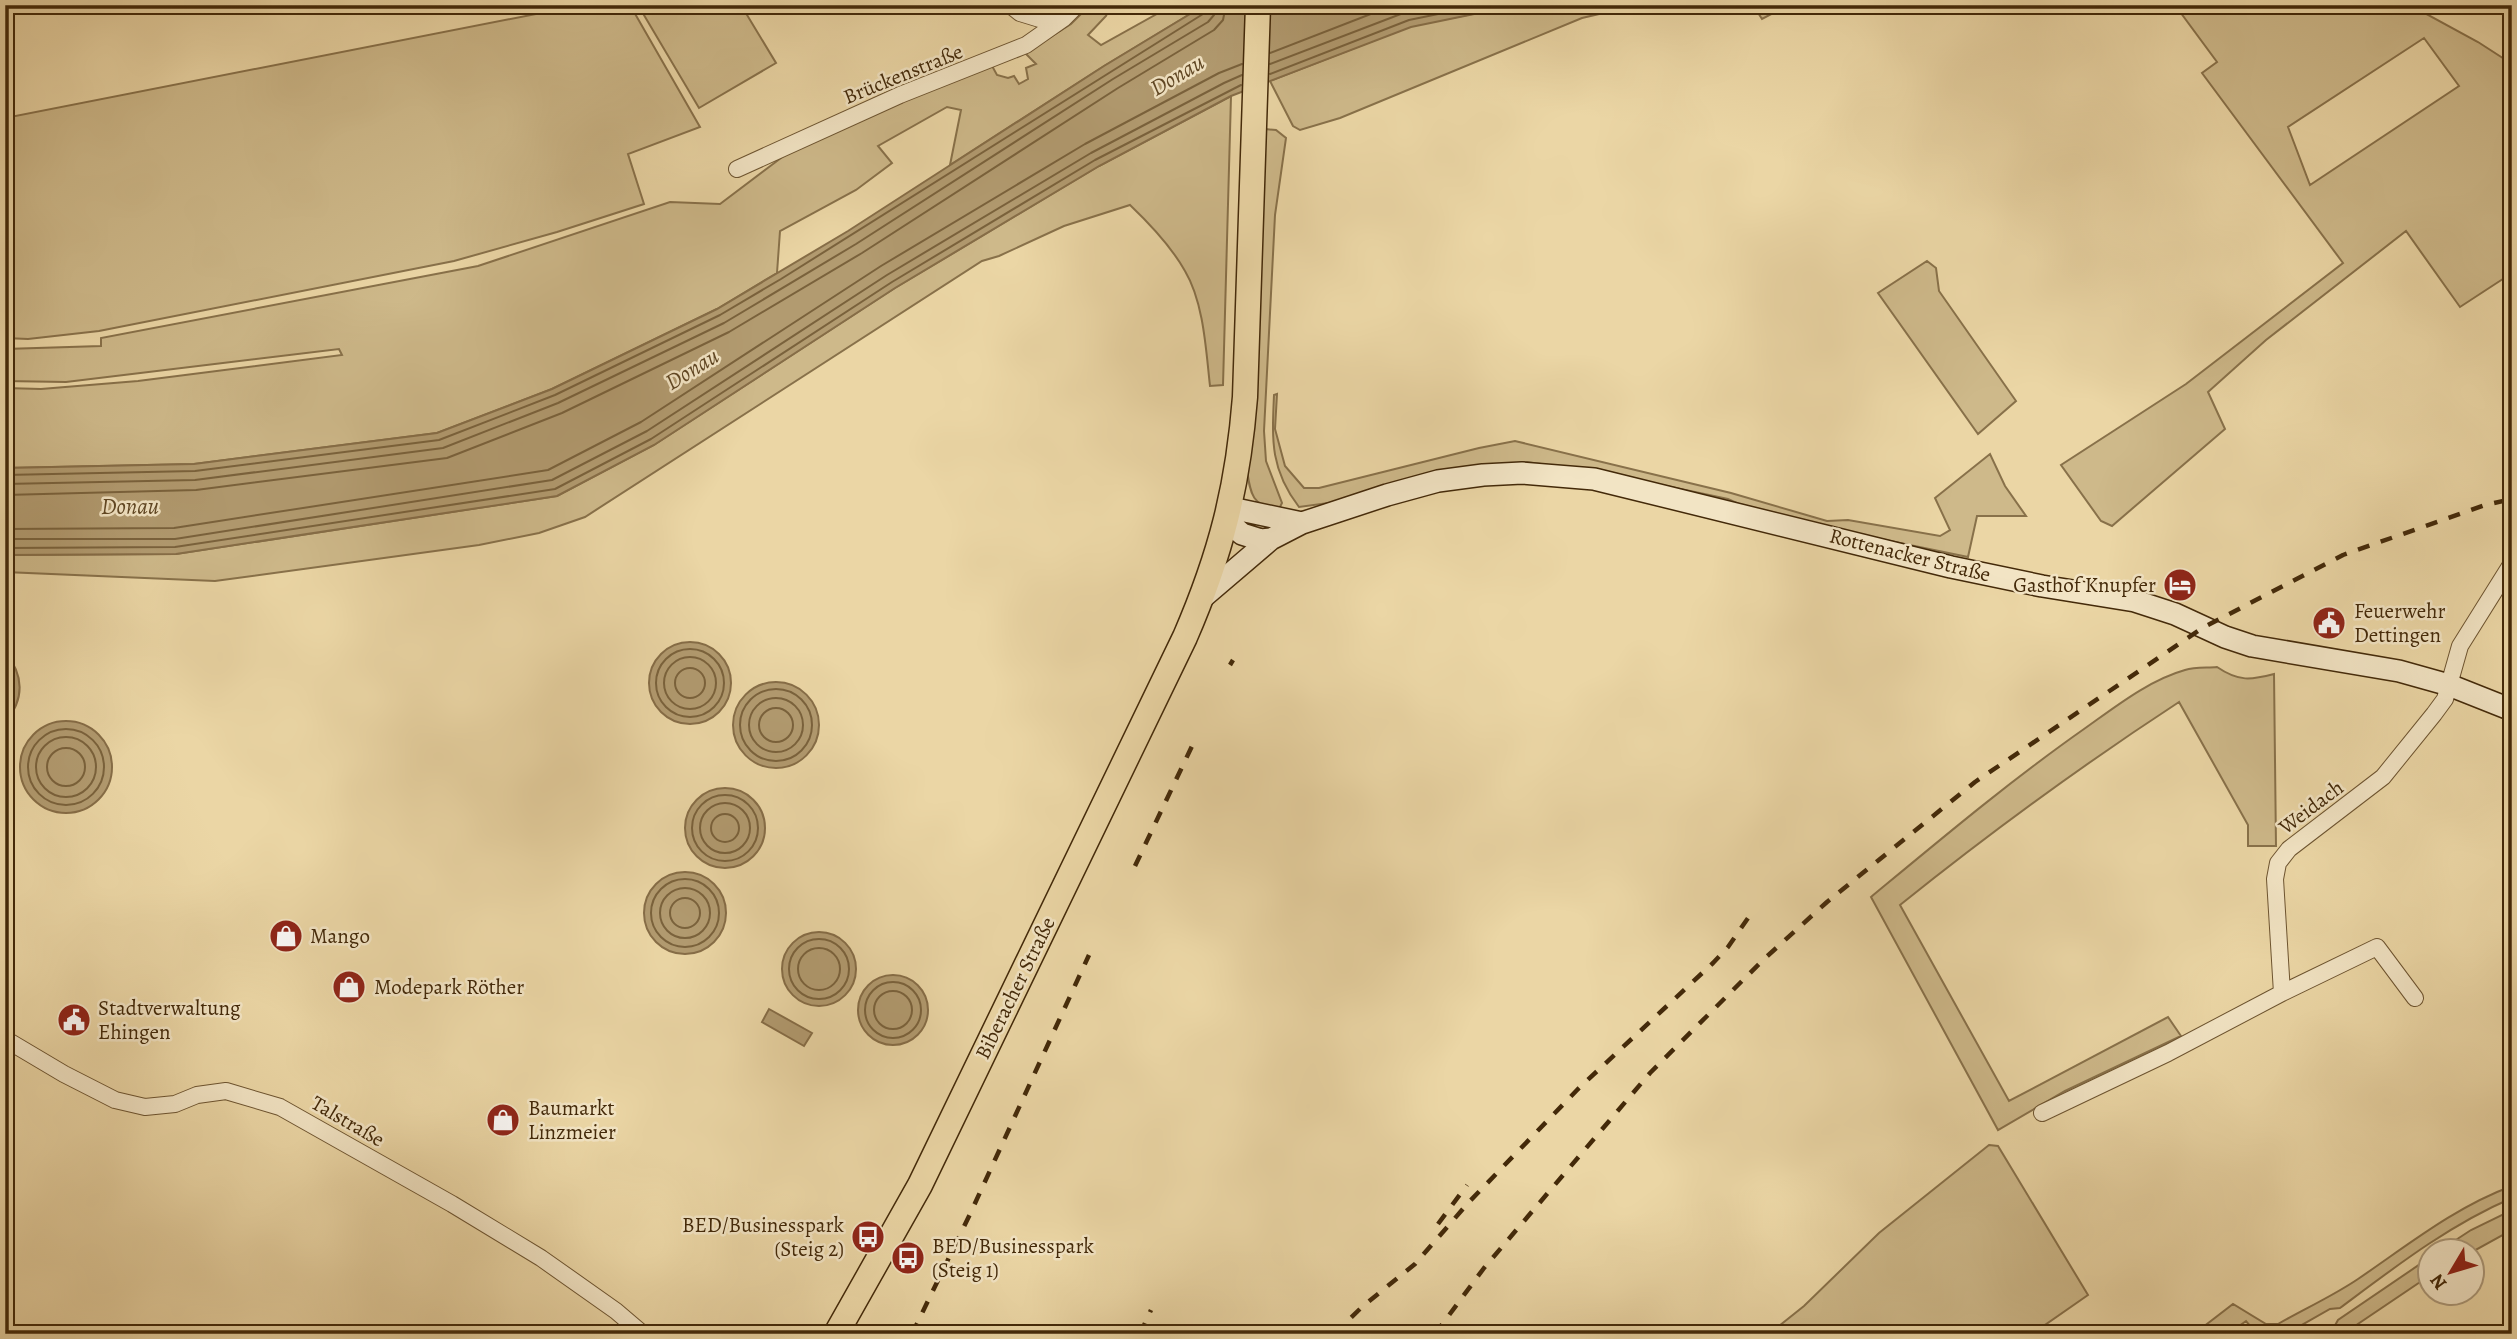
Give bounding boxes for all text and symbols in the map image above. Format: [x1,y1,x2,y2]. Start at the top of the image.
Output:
street label: Brückenstraße [839,37,967,111]
water label: Donau [1144,47,1210,103]
water label: Donau [659,340,725,398]
water label: Donau [101,491,159,522]
street label: Rottenacker Straße [1826,521,1994,589]
hotel icon: Gasthof Knupfer [2161,566,2199,604]
place label: Gasthof Knupfer [2013,571,2156,599]
place label: Feuerwehr Dettingen [2354,597,2445,649]
public building icon: Feuerwehr Dettingen [2310,604,2348,642]
street label: Weidach [2272,773,2349,841]
street label: Biberacher Straße [968,912,1062,1064]
shop icon: Mango [267,917,305,955]
place label: Mango [310,922,370,950]
shop icon: Modepark Röther [330,968,368,1006]
place label: Modepark Röther [374,973,524,1001]
place label: Stadtverwaltung Ehingen [98,994,241,1046]
public building icon: Stadtverwaltung Ehingen [55,1001,93,1039]
street label: Talstraße [306,1089,390,1153]
place label: Baumarkt Linzmeier [528,1094,616,1146]
shop icon: Baumarkt Linzmeier [484,1101,522,1139]
place label: BED/Businesspark (Steig 2) [682,1211,845,1263]
bus stop icon: BED/Businesspark (Steig 2) [849,1218,887,1256]
place label: BED/Businesspark (Steig 1) [932,1232,1095,1284]
north arrow [2416,1238,2486,1308]
bus stop icon: BED/Businesspark (Steig 1) [889,1239,927,1277]
text: N [2424,1268,2453,1295]

